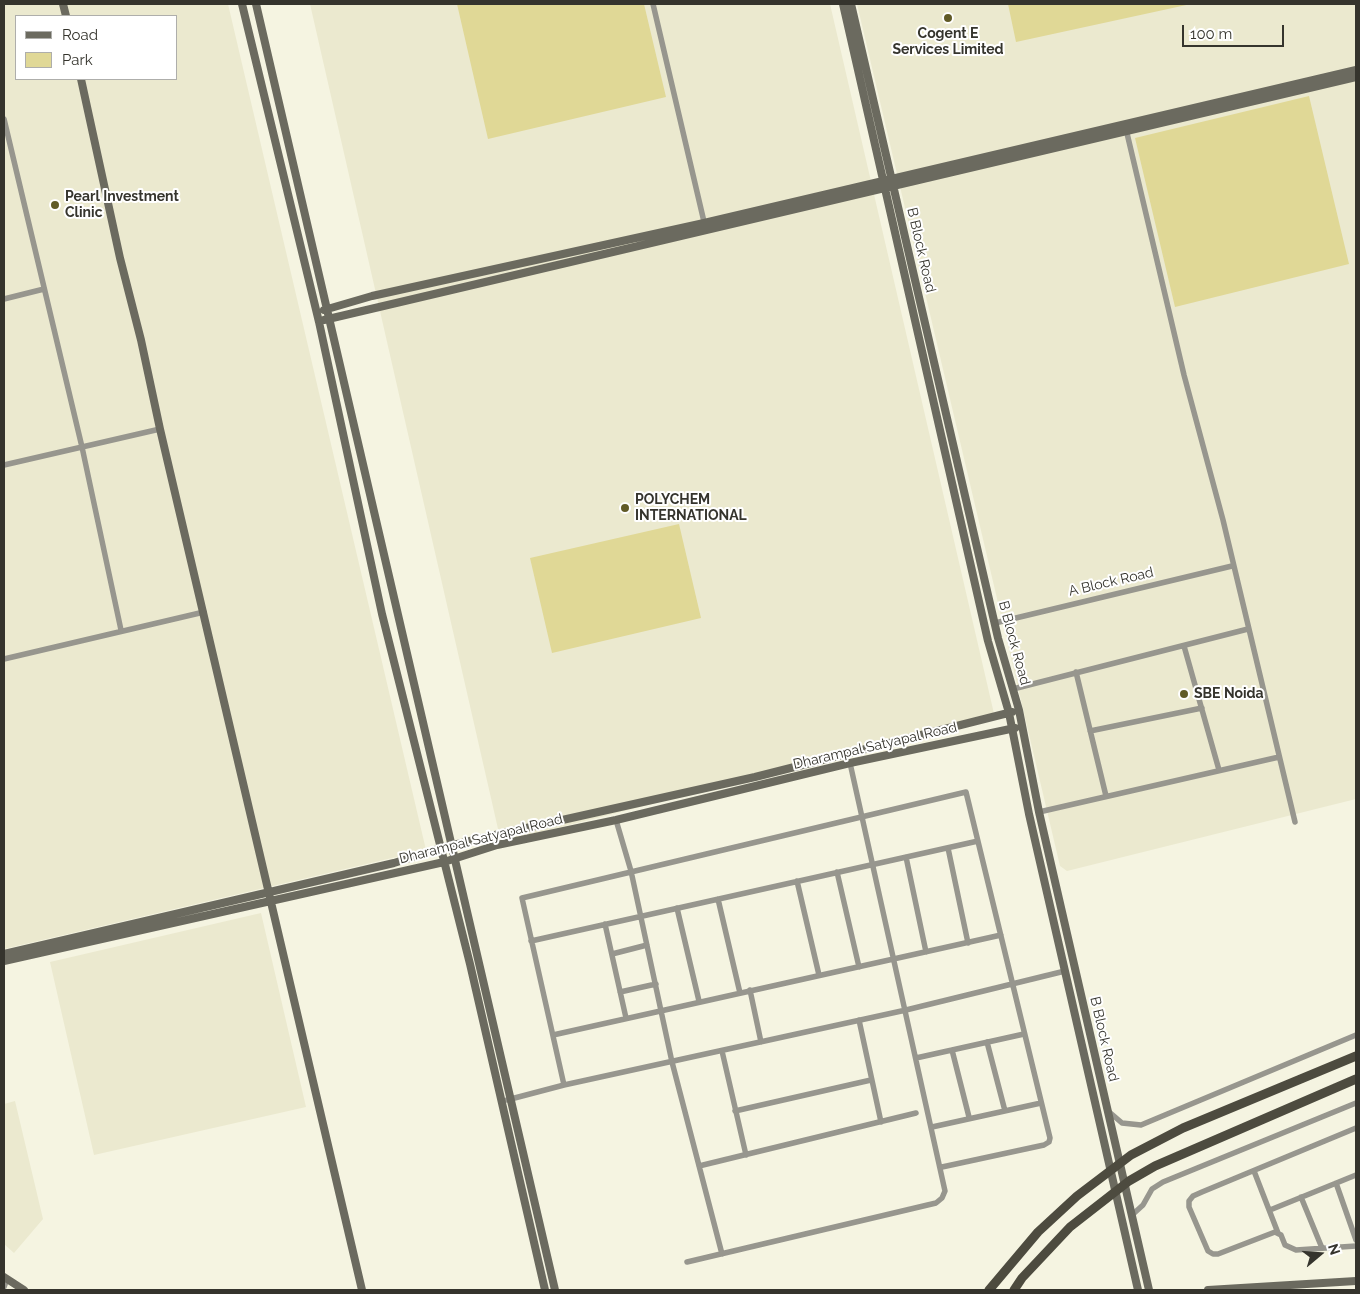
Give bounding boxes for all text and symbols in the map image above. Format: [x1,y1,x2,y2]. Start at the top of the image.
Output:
marker: Cogent E Services Limited [942,12,954,24]
legend [15,15,178,80]
scale bar [1185,15,1288,47]
text: 100 m [1190,25,1232,43]
text: Road [62,26,98,44]
place label: Cogent E Services Limited [892,26,1004,58]
text: Park [62,51,93,69]
place label: Pearl Investment Clinic [65,189,179,222]
marker: Pearl Investment Clinic [49,199,61,211]
street label: B Block Road [903,206,939,294]
place label: POLYCHEM INTERNATIONAL [635,492,747,524]
marker: POLYCHEM INTERNATIONAL [619,502,631,514]
street label: A Block Road [1067,564,1155,600]
street label: B Block Road [995,599,1033,687]
place label: SBE Noida [1194,686,1264,702]
marker: SBE Noida [1178,688,1190,700]
street label: Dharampal Satyapal Road [791,719,959,773]
street label: Dharampal Satyapal Road [398,811,564,867]
street label: B Block Road [1086,995,1122,1083]
north arrow [1295,1229,1345,1279]
text: N [1325,1242,1344,1257]

